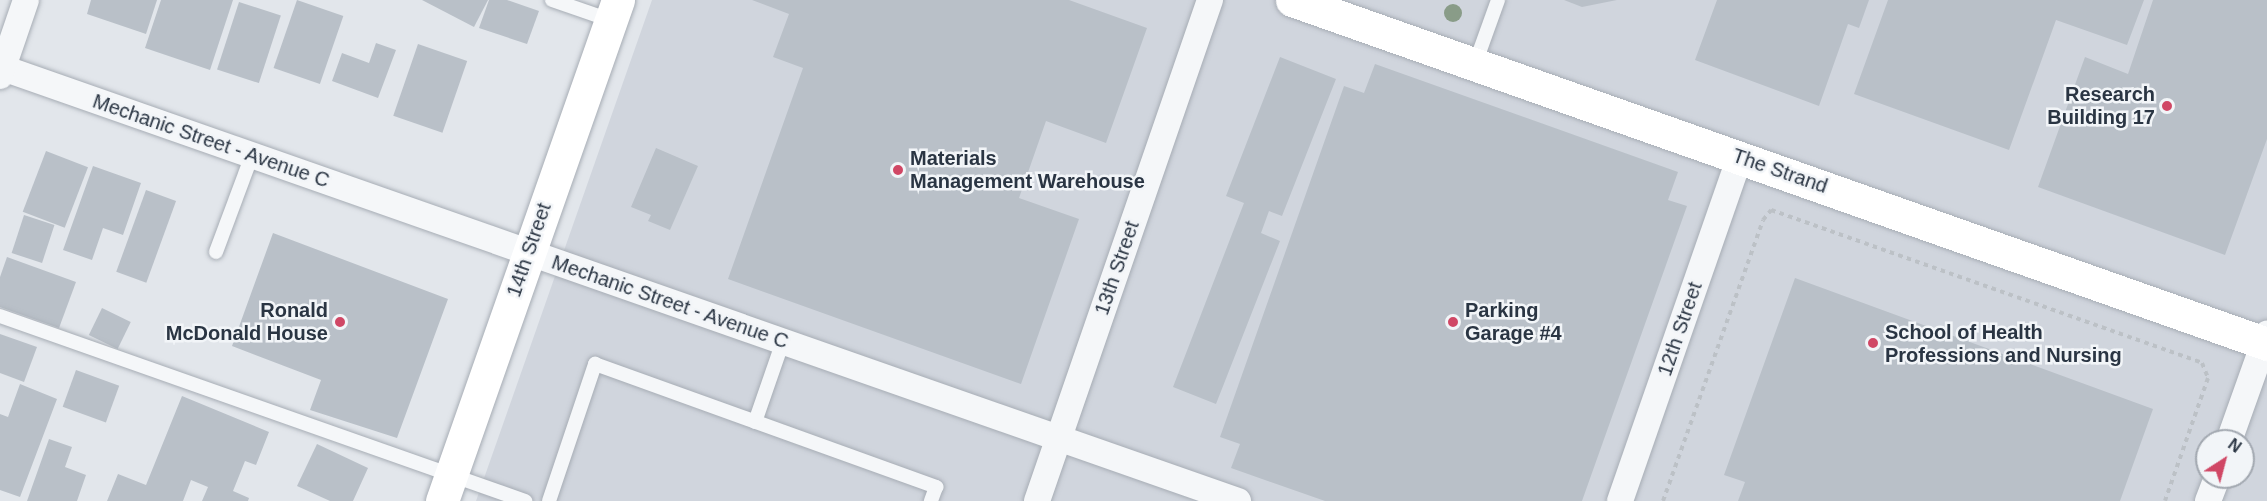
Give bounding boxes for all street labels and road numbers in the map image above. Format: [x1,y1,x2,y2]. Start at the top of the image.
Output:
street label: Mechanic Street - Avenue C [89,89,333,193]
street label: The Strand [1729,144,1831,198]
street label: 14th Street [502,200,556,300]
street label: 13th Street [1090,218,1144,318]
street label: Mechanic Street - Avenue C [548,250,792,354]
street label: 12th Street [1653,279,1707,379]

